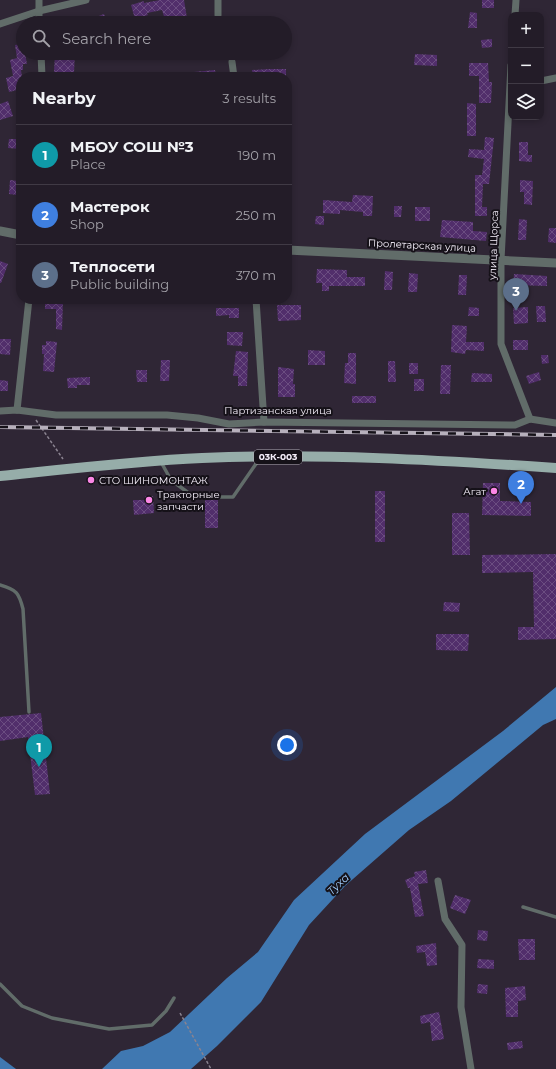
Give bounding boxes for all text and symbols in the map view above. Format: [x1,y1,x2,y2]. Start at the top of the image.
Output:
map controls [508,12,544,120]
button: + [508,12,544,48]
search box [16,16,292,60]
icon: search [30,27,52,49]
text: Search here [62,29,151,48]
button: − [508,48,544,84]
button: layers [508,84,544,120]
text: Nearby [32,88,96,108]
text: 3 results [222,90,276,106]
text: МБОУ СОШ №3 [70,137,194,156]
text: 1 [42,147,48,163]
text: 190 m [238,147,276,163]
text: Place [70,156,106,172]
text: Мастерок [70,197,150,216]
text: 2 [41,207,49,223]
text: 250 m [235,207,276,223]
street label: улица Щорса [486,210,501,281]
text: Shop [70,216,104,232]
street label: Пролетарская улица [368,236,476,255]
text: Теплосети [70,257,155,276]
text: 3 [41,267,49,283]
text: 370 m [236,267,276,283]
text: Public building [70,276,169,292]
pin: 3 [503,278,529,311]
street label: Партизанская улица [224,404,332,417]
road number: 03К-003 [254,450,302,464]
pin: 2 [508,471,534,504]
place label: СТО ШИНОМОНТАЖ [99,474,208,487]
marker: СТО ШИНОМОНТАЖ [86,475,96,485]
place label: Агат [463,485,486,498]
marker: Агат [489,486,499,496]
place label: Тракторные запчасти [157,488,220,513]
marker: Тракторные запчасти [144,495,154,505]
pin: 1 [26,734,52,767]
your location [277,735,297,755]
water label: Туха [324,870,352,898]

